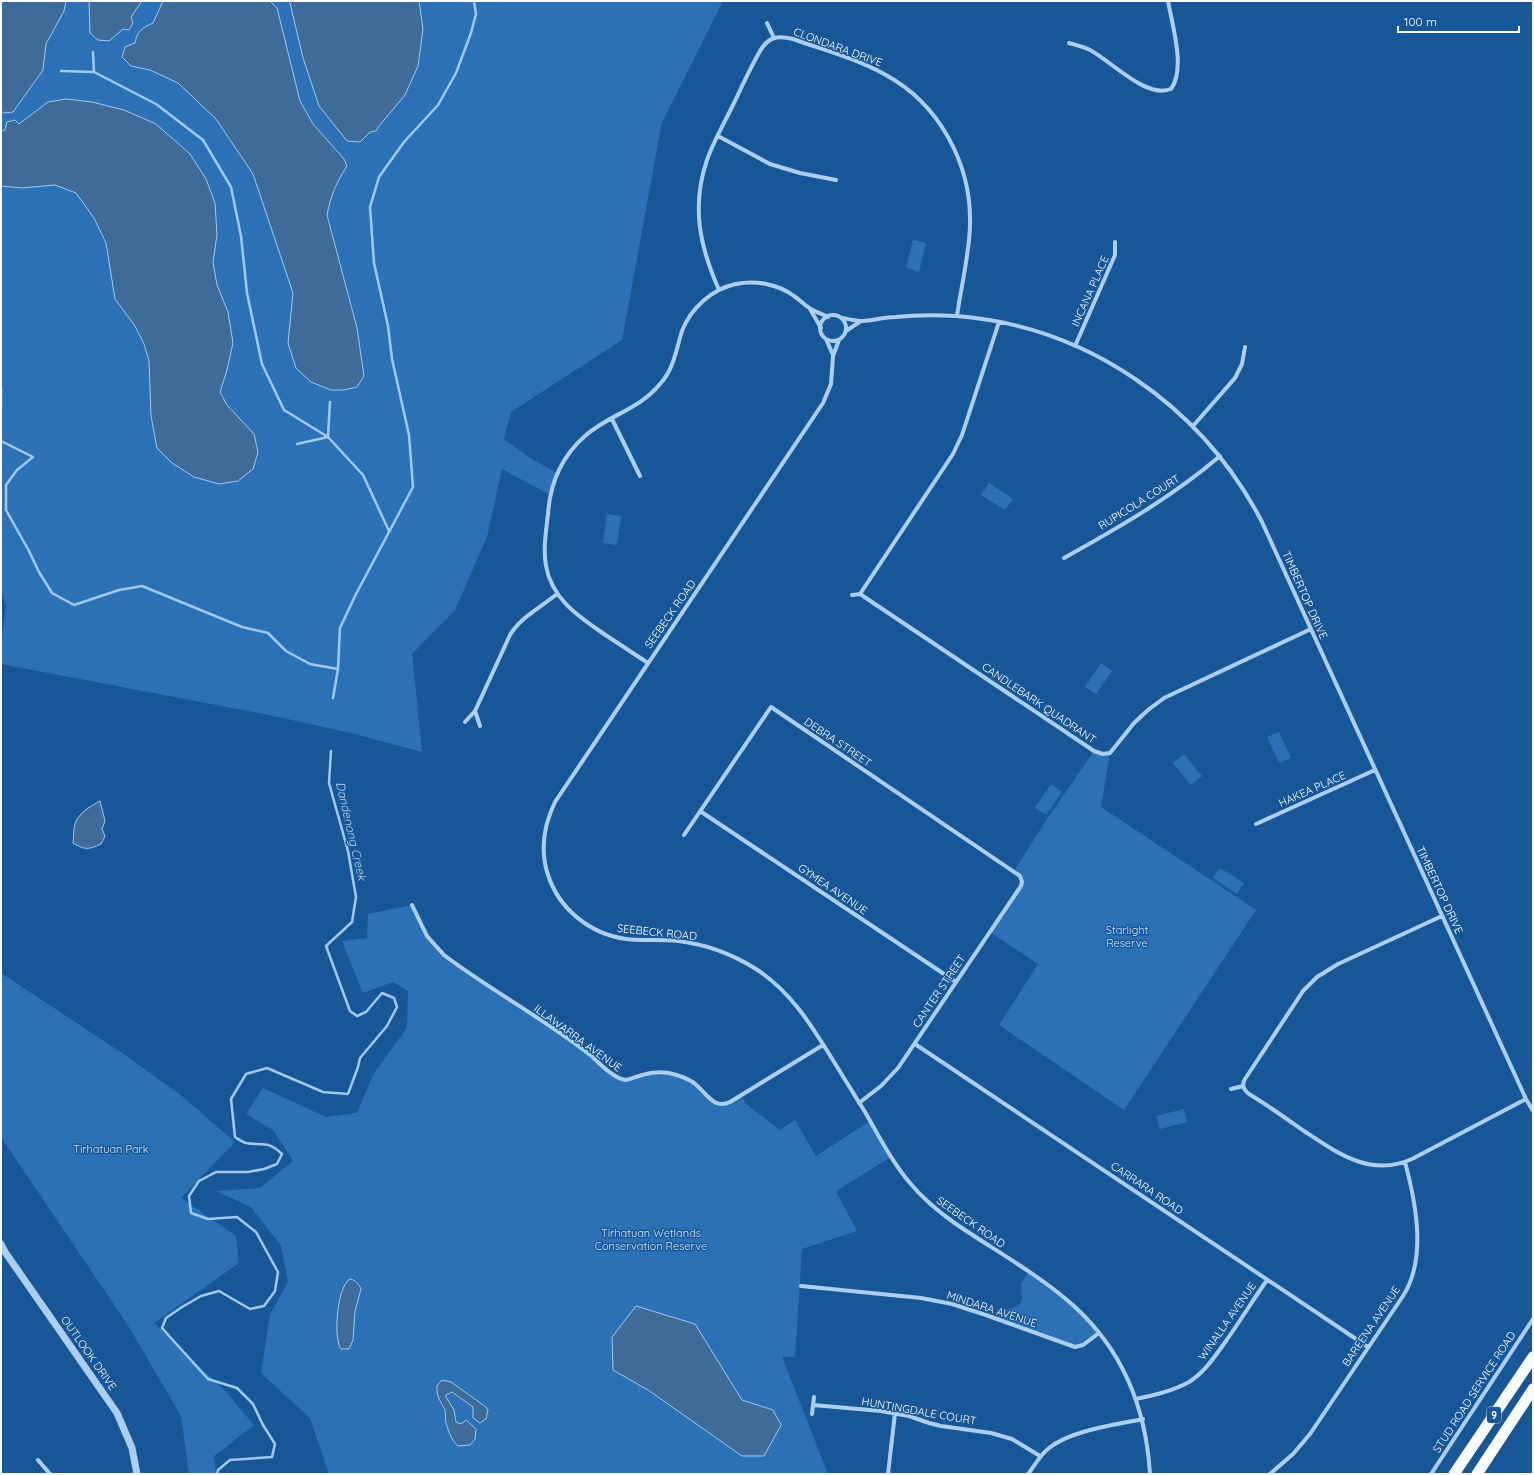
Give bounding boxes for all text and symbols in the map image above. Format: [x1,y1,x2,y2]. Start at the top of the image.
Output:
scale bar [1398,8,1519,34]
text: 100 m [1404,14,1437,29]
street label: CLONDARA DRIVE [792,24,884,70]
street label: INCANA PLACE [1068,253,1112,329]
street label: RUPICOLA COURT [1096,471,1183,533]
street label: TIMBERTOP DRIVE [1279,549,1331,641]
street label: SEEBECK ROAD [641,577,699,651]
street label: CANDLEBARK QUADRANT [979,659,1099,747]
street label: DEBRA STREET [802,714,875,770]
street label: HAKEA PLACE [1276,768,1348,810]
water label: Dandenong Creek [333,780,371,883]
street label: TIMBERTOP DRIVE [1414,844,1466,936]
street label: GYMEA AVENUE [796,861,870,917]
street label: SEEBECK ROAD [616,921,698,943]
park label: Starlight Reserve [1106,923,1149,950]
street label: CANTER STREET [909,952,969,1030]
street label: ILLAWARRA AVENUE [531,1001,625,1075]
park label: Tirhatuan Park [73,1142,149,1156]
street label: CARRARA ROAD [1108,1159,1186,1217]
street label: SEEBECK ROAD [934,1193,1008,1251]
park label: Tirhatuan Wetlands Conservation Reserve [595,1226,707,1253]
street label: WINALLA AVENUE [1195,1279,1259,1363]
street label: BAREENA AVENUE [1339,1283,1403,1369]
street label: MINDARA AVENUE [945,1288,1039,1330]
street label: OUTLOOK DRIVE [58,1313,120,1393]
street label: STUD ROAD SERVICE ROAD [1429,1329,1519,1455]
street label: HUNTINGDALE COURT [861,1394,978,1428]
road number: 9 [1487,1407,1501,1423]

